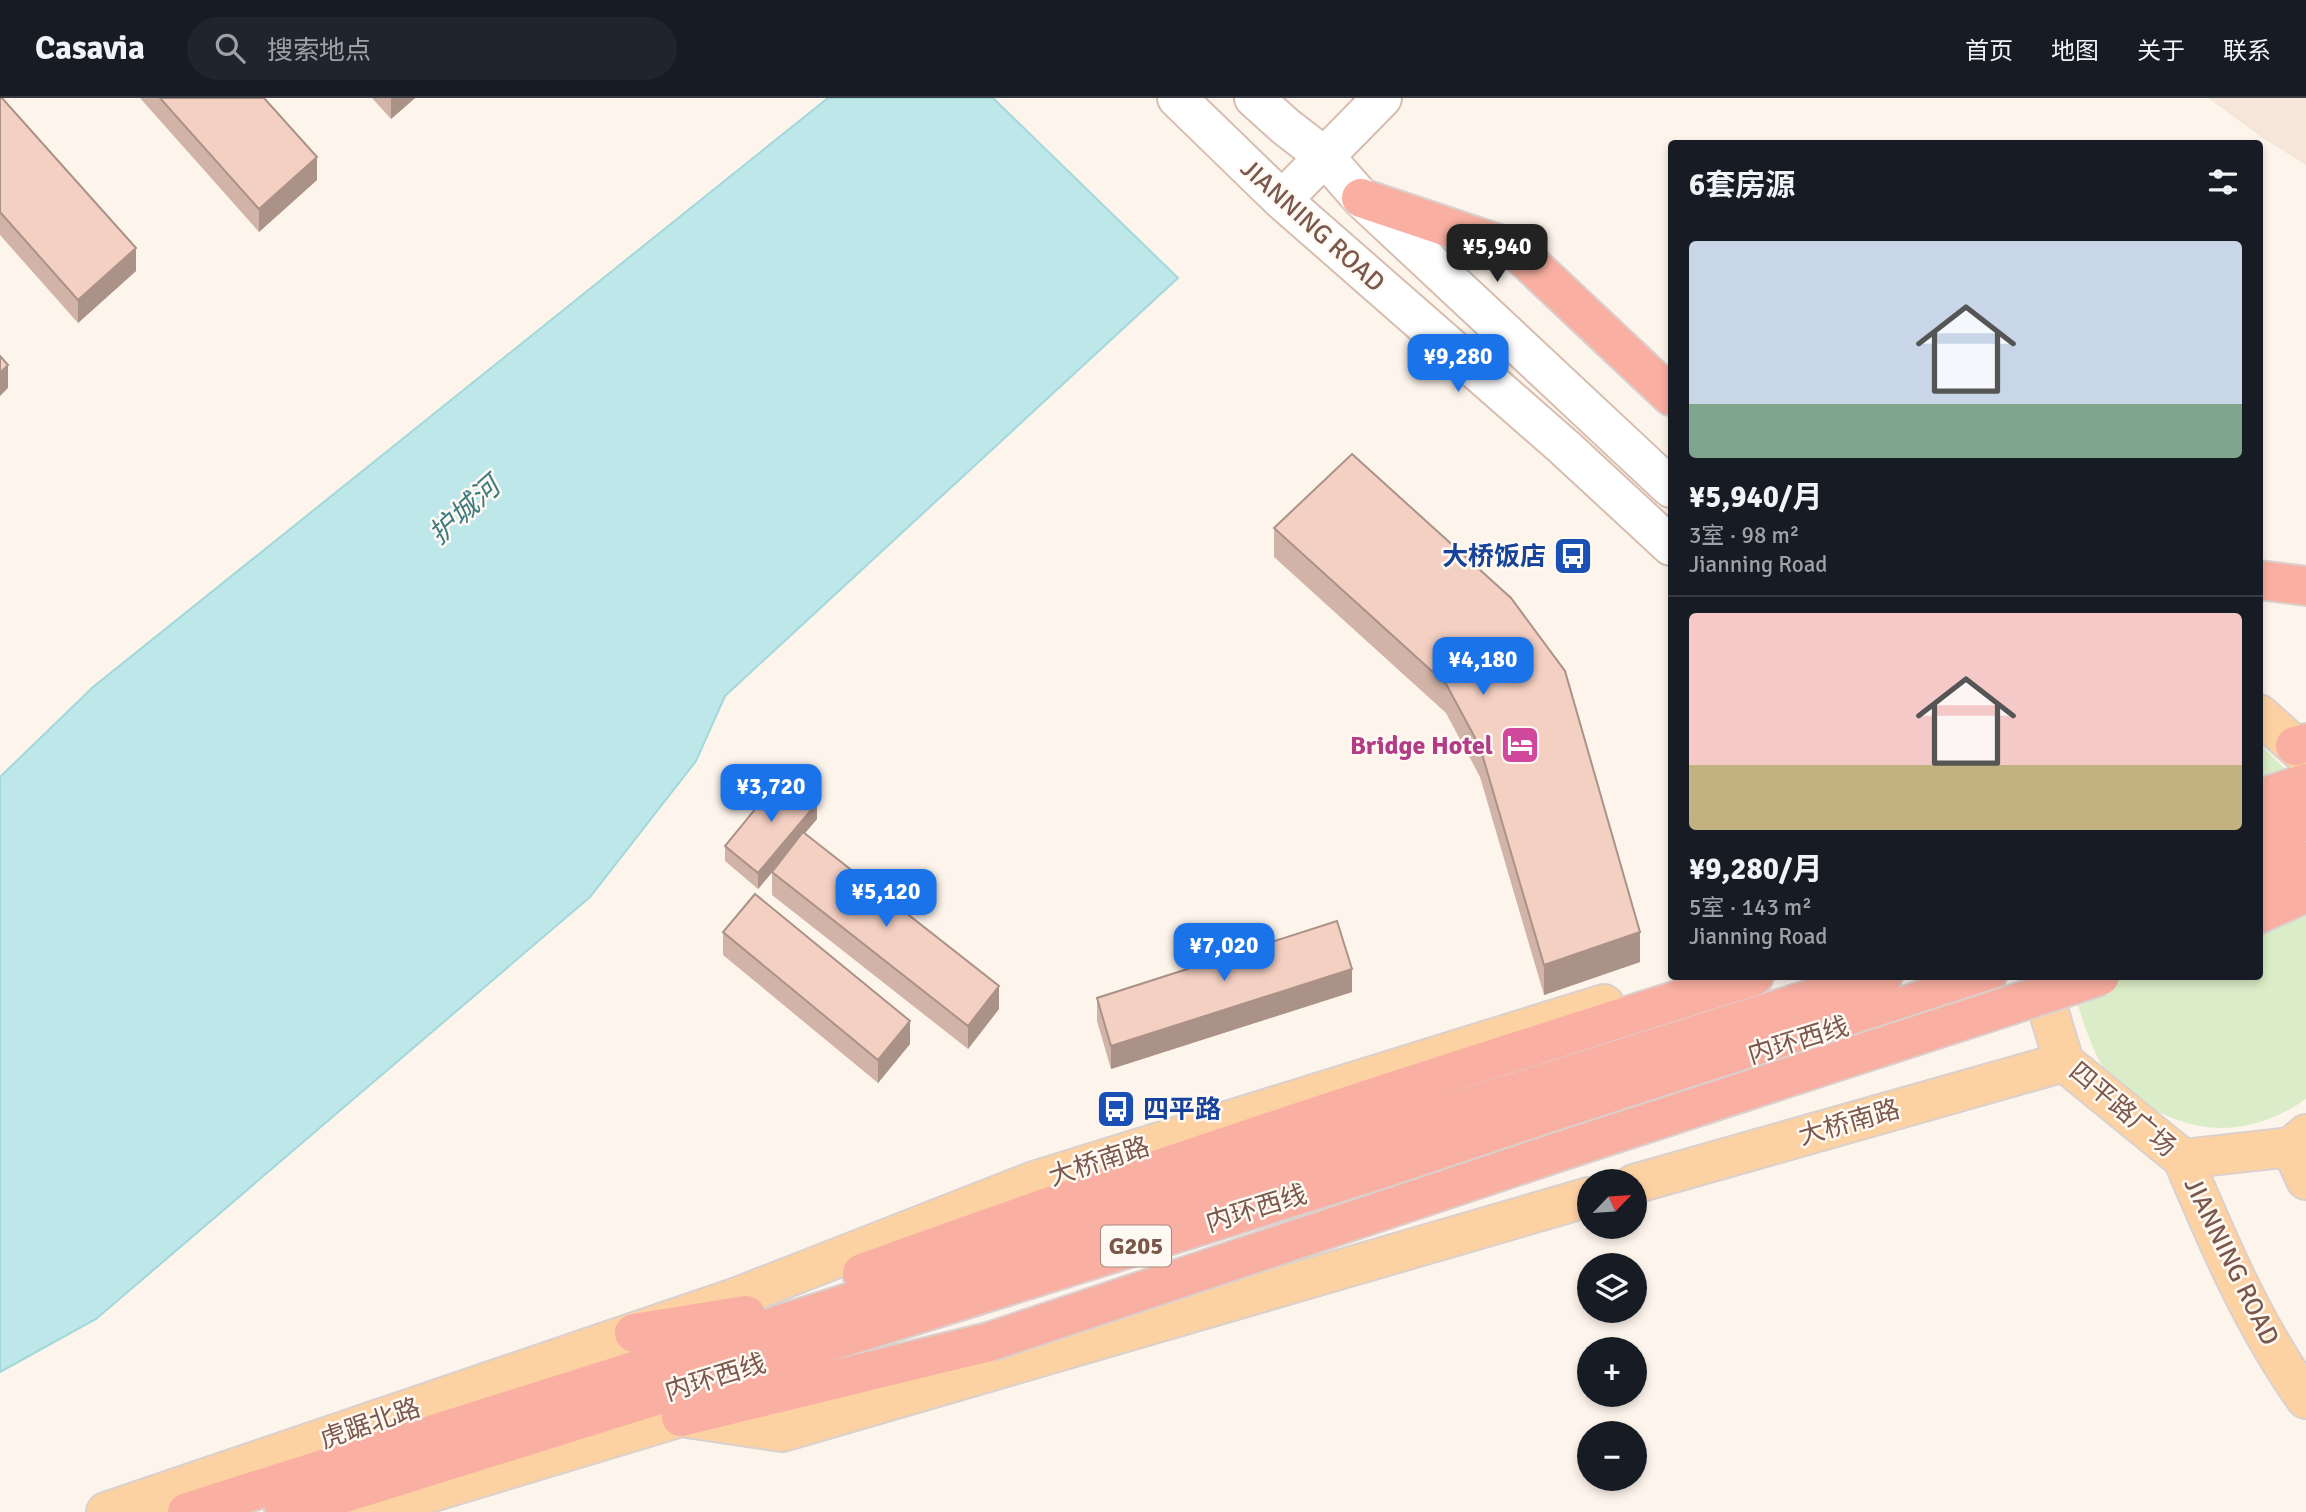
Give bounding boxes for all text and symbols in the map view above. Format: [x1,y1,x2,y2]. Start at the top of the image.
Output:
search box [187,17,677,80]
text: Casavia [35,28,145,69]
icon: search [211,29,249,67]
text: 搜索地点 [267,35,371,67]
text: 首页 [1965,36,2013,66]
text: 地图 [2051,36,2099,66]
text: 关于 [2137,36,2185,66]
text: 联系 [2223,36,2271,66]
street label: JIANNING ROAD [1234,153,1391,299]
icon: filters [2204,163,2242,201]
text: 6套房源 [1689,167,1795,204]
pin: ¥5,940 [1440,225,1554,284]
text: ¥5,940 [1463,232,1531,261]
icon: home [1903,286,2029,412]
pin: ¥9,280 [1401,334,1515,394]
text: ¥9,280 [1424,342,1492,371]
water label: 护城河 [422,467,511,551]
text: ¥5,940/月 [1689,479,1822,516]
text: 3室 · 98 m² [1689,521,1799,550]
bus stop icon: 大桥饭店 [1552,535,1594,577]
place label: 大桥饭店 [1442,541,1546,573]
text: Jianning Road [1689,550,1828,579]
pin: ¥4,180 [1426,638,1540,697]
text: ¥4,180 [1449,645,1517,674]
icon: home [1903,658,2029,784]
hotel icon: Bridge Hotel [1499,724,1541,766]
place label: Bridge Hotel [1350,730,1493,762]
pin: ¥3,720 [714,764,828,824]
text: ¥3,720 [737,772,805,801]
text: ¥9,280/月 [1689,851,1822,888]
pin: ¥5,120 [829,870,943,929]
text: ¥5,120 [852,877,920,906]
text: 5室 · 143 m² [1689,893,1812,922]
text: Jianning Road [1689,922,1828,951]
pin: ¥7,020 [1167,924,1281,983]
text: ¥7,020 [1190,931,1258,960]
street label: 内环西线 [1744,1010,1853,1071]
street label: 四平路广场 [2062,1056,2182,1164]
bus stop icon: 四平路 [1095,1088,1137,1130]
street label: 大桥南路 [1795,1093,1904,1153]
place label: 四平路 [1143,1094,1221,1126]
street label: 大桥南路 [1045,1131,1154,1193]
north arrow [1577,1169,1647,1239]
map controls [1577,1169,1647,1491]
street label: JIANNING ROAD [2177,1172,2286,1351]
street label: 内环西线 [1202,1178,1311,1239]
road number: G205 [1101,1226,1171,1266]
button: layers [1577,1253,1647,1323]
button: + [1577,1337,1647,1407]
street label: 内环西线 [661,1347,770,1408]
street label: 虎踞北路 [316,1392,425,1456]
button: − [1577,1421,1647,1491]

